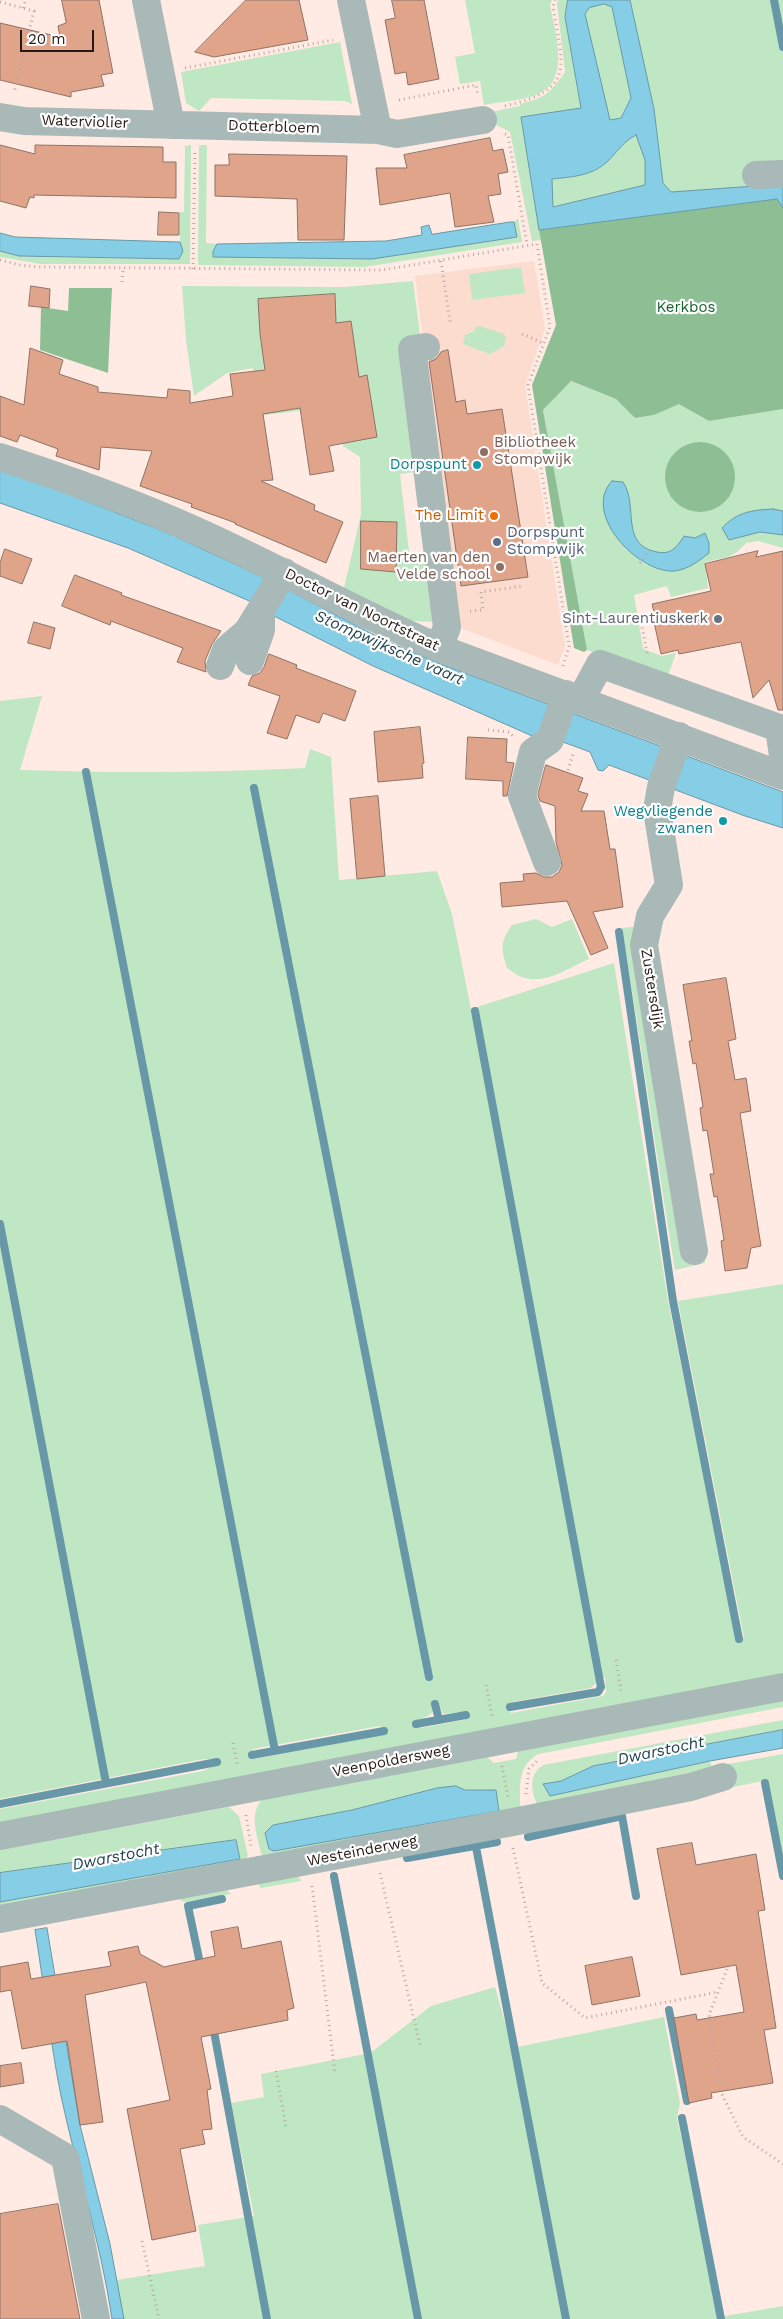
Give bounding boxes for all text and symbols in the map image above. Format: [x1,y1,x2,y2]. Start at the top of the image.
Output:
scale bar [22,20,96,52]
text: 20 m [28,30,66,48]
street label: Waterviolier [41,111,129,133]
street label: Dotterbloem [228,116,320,138]
park label: Kerkbos [657,299,715,317]
place label: Bibliotheek Stompwijk [494,434,576,469]
marker: Bibliotheek Stompwijk [478,446,490,458]
place label: Dorpspunt [390,456,467,474]
marker: Dorpspunt [471,459,483,471]
place label: The Limit [415,507,484,525]
marker: The Limit [488,510,500,522]
place label: Dorpspunt Stompwijk [507,524,584,559]
marker: Dorpspunt Stompwijk [491,536,503,548]
place label: Maerten van den Velde school [367,549,490,584]
marker: Maerten van den Velde school [494,561,506,573]
street label: Doctor van Noortstraat [282,565,442,655]
water label: Stompwijksche vaart [312,607,466,689]
place label: Sint-Laurentiuskerk [562,610,708,628]
marker: Sint-Laurentiuskerk [712,613,724,625]
place label: Wegvliegende zwanen [613,803,713,838]
marker: Wegvliegende zwanen [717,815,729,827]
street label: Zustersdijk [637,948,667,1030]
water label: Dwarstocht [616,1732,706,1770]
street label: Veenpoldersweg [331,1741,451,1781]
street label: Westeinderweg [305,1831,419,1871]
water label: Dwarstocht [71,1839,161,1875]

